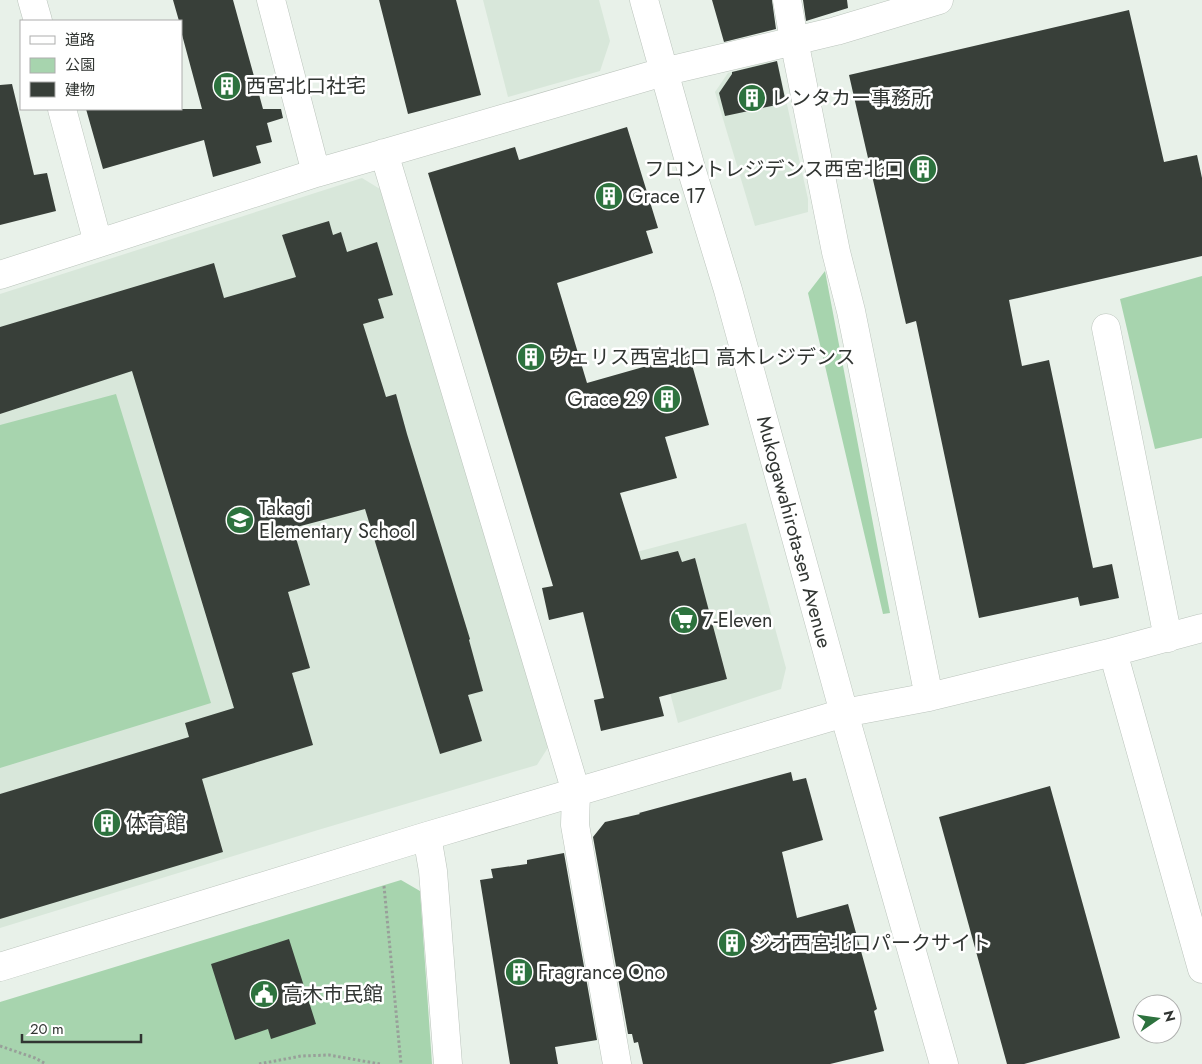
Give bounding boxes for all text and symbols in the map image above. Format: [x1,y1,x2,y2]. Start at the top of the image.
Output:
legend [20,20,182,110]
text: 道路 [65,29,95,51]
text: 公園 [65,54,95,76]
building icon: 西宮北口社宅 [212,71,242,101]
place label: 西宮北口社宅 [246,72,366,101]
text: 建物 [65,79,95,101]
building icon: レンタカー事務所 [737,83,767,113]
place label: レンタカー事務所 [771,84,931,113]
building icon: フロントレジデンス西宮北口 [908,154,938,184]
place label: フロントレジデンス西宮北口 [644,155,904,184]
building icon: Grace 17 [594,181,624,211]
place label: Grace 17 [628,182,706,211]
building icon: ウェリス西宮北口 高木レジデンス [516,342,546,372]
place label: ウェリス西宮北口 高木レジデンス [550,343,856,372]
building icon: Grace 29 [652,384,682,414]
place label: Grace 29 [567,385,648,414]
street label: Mukogawahirota-sen Avenue [749,413,839,651]
place label: Takagi Elementary School [259,494,415,546]
school or university icon: Takagi Elementary School [225,505,255,535]
supermarket icon: 7-Eleven [669,605,699,635]
place label: 7-Eleven [703,606,773,635]
building icon: 体育館 [92,808,122,838]
place label: 体育館 [126,809,186,838]
building icon: ジオ西宮北口パークサイト [717,928,747,958]
place label: ジオ西宮北口パークサイト [751,929,991,958]
building icon: Fragrance Ono [504,957,534,987]
place label: Fragrance Ono [538,958,666,987]
public building icon: 高木市民館 [249,979,279,1009]
place label: 高木市民館 [283,980,383,1009]
north arrow [1132,994,1182,1044]
text: N [1159,1008,1181,1024]
scale bar [22,1012,141,1044]
text: 20 m [30,1018,64,1040]

